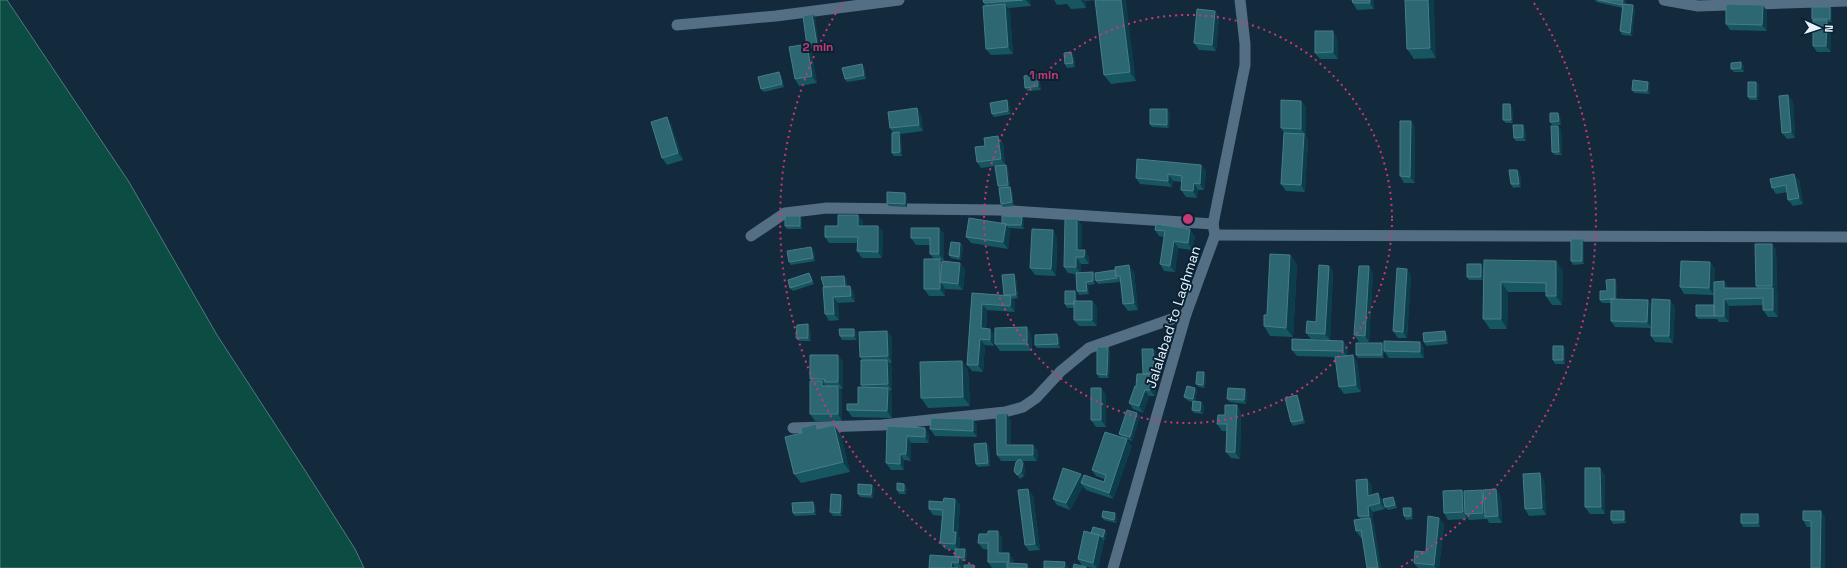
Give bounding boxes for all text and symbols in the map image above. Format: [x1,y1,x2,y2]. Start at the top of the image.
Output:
north arrow [1799,8,1839,48]
text: N [1822,24,1836,33]
text: 2 min [802,39,834,55]
text: 1 min [1029,67,1059,83]
centre of rings [1181,212,1195,226]
street label: Jalalabad to Laghman [1141,244,1205,390]

